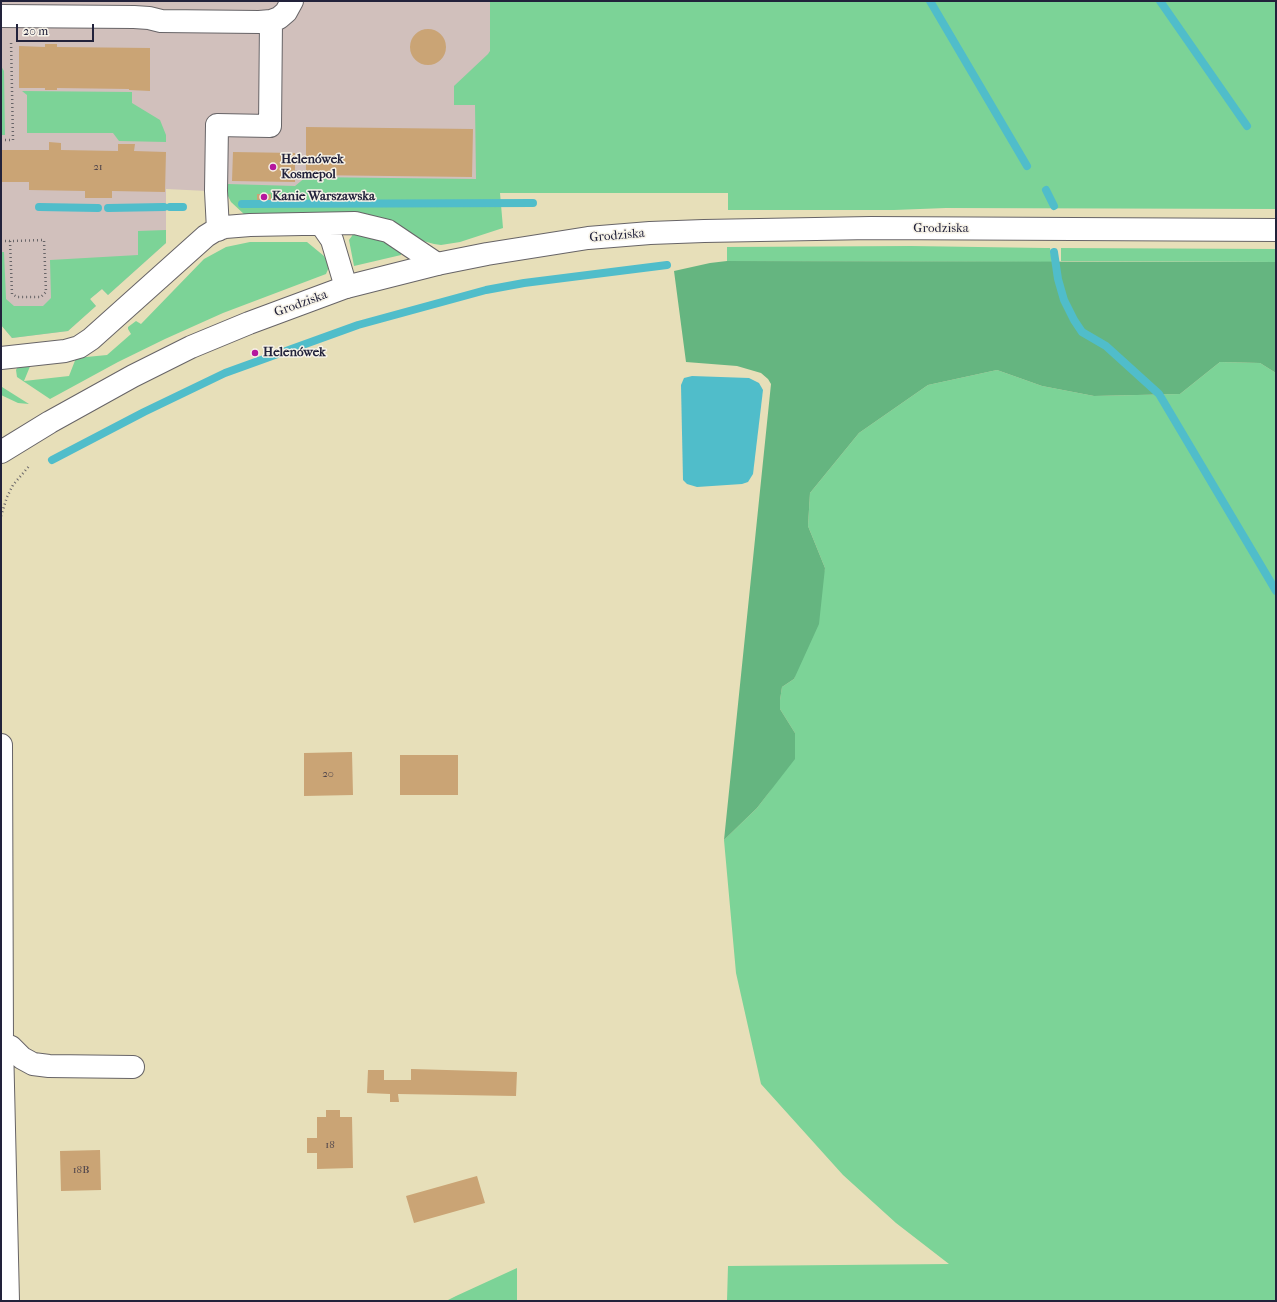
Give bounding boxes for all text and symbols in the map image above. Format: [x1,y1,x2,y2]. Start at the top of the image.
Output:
scale bar [18,16,96,42]
text: 20 m [23,24,48,38]
place label: Helenówek Kosmepol [281,152,344,183]
house number: 21 [93,160,103,174]
marker: Helenówek Kosmepol [268,162,278,172]
place label: Kanie Warszawska [272,189,375,205]
marker: Kanie Warszawska [259,192,269,202]
street label: Grodziska [913,221,969,237]
street label: Grodziska [589,226,645,246]
street label: Grodziska [272,287,330,321]
place label: Helenówek [263,345,326,361]
marker: Helenówek [250,348,260,358]
house number: 20 [322,767,334,781]
house number: 18 [325,1138,335,1152]
house number: 18B [73,1163,89,1177]

